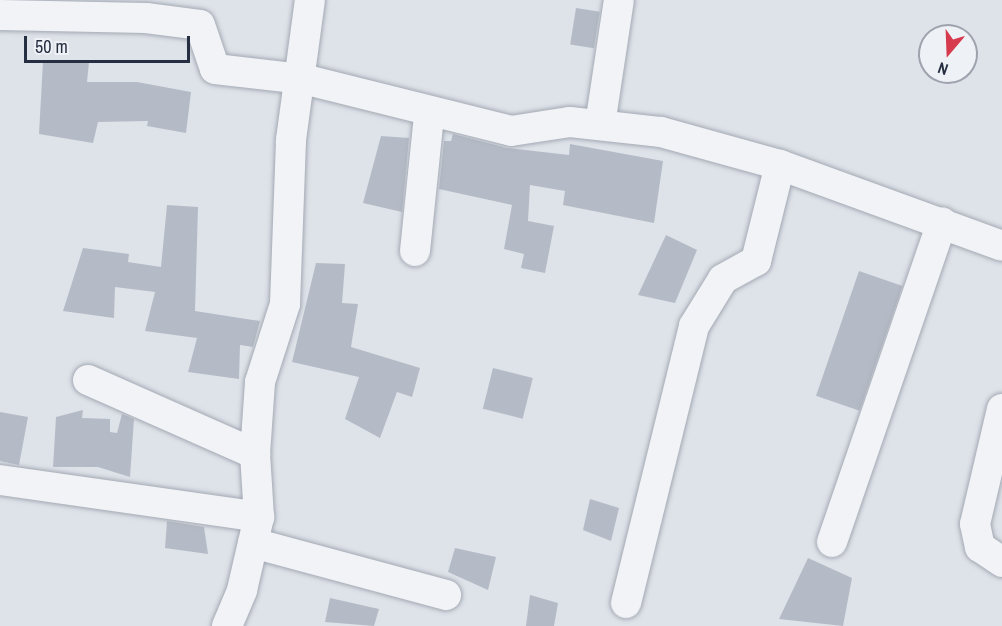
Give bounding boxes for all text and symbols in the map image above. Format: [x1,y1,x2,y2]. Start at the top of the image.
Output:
scale bar [27,24,194,62]
north arrow [918,24,978,84]
text: 50 m [35,34,68,59]
text: N [935,57,951,81]

